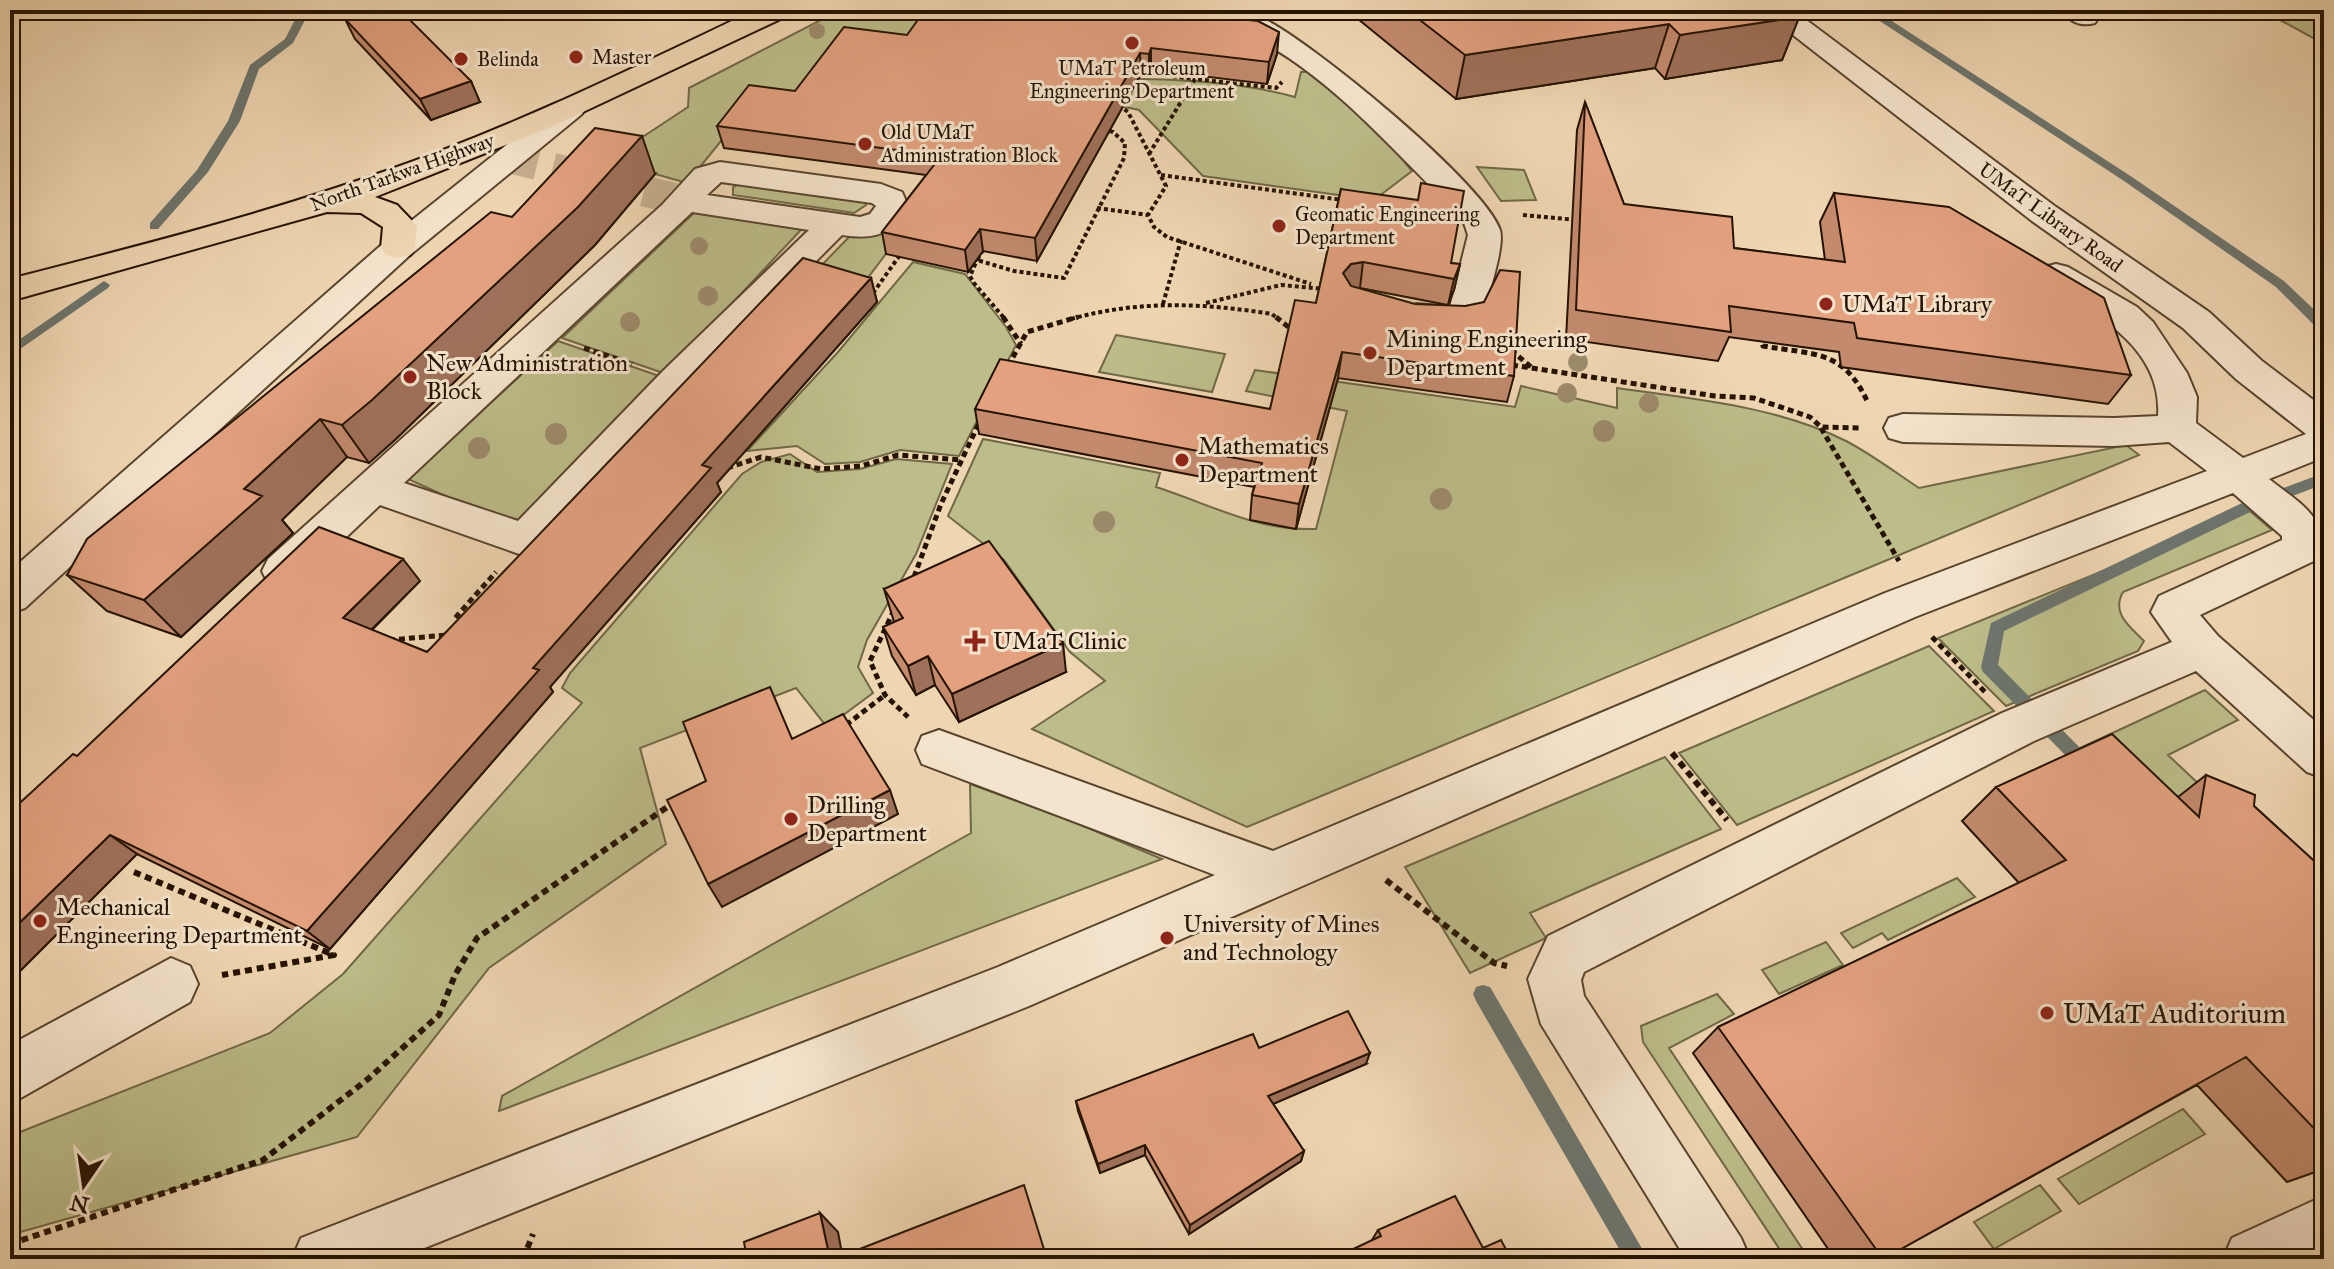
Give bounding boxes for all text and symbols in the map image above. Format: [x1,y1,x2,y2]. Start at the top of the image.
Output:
marker: UMaT Petroleum Engineering Department [1123,34,1141,52]
place label: Master [592,45,652,69]
place label: Belinda [477,47,539,71]
marker: Master [567,48,585,66]
marker: Belinda [452,50,470,68]
place label: UMaT Petroleum Engineering Department [1030,56,1234,104]
place label: Old UMaT Administration Block [880,120,1058,167]
street label: North Tarkwa Highway [307,127,498,217]
marker: Old UMaT Administration Block [856,135,874,153]
street label: UMaT Library Road [1974,157,2128,277]
place label: Geomatic Engineering Department [1295,202,1480,249]
marker: Geomatic Engineering Department [1270,217,1288,235]
place label: UMaT Library [1842,289,1993,319]
marker: UMaT Library [1817,295,1835,313]
place label: Mining Engineering Department [1386,324,1588,382]
marker: Mining Engineering Department [1361,344,1379,362]
place label: New Administration Block [426,348,628,406]
marker: New Administration Block [401,368,419,386]
place label: Mathematics Department [1198,431,1329,489]
marker: Mathematics Department [1173,451,1191,469]
place label: UMaT Clinic [993,626,1127,656]
marker: UMaT Clinic [964,630,986,652]
place label: Drilling Department [807,790,928,848]
marker: Drilling Department [782,810,800,828]
place label: Mechanical Engineering Department [56,892,302,950]
place label: University of Mines and Technology [1183,909,1380,967]
marker: Mechanical Engineering Department [31,912,49,930]
marker: University of Mines and Technology [1158,929,1176,947]
place label: UMaT Auditorium [2063,996,2286,1031]
marker: UMaT Auditorium [2038,1004,2056,1022]
north arrow [44,1145,124,1225]
text: N [67,1189,92,1219]

